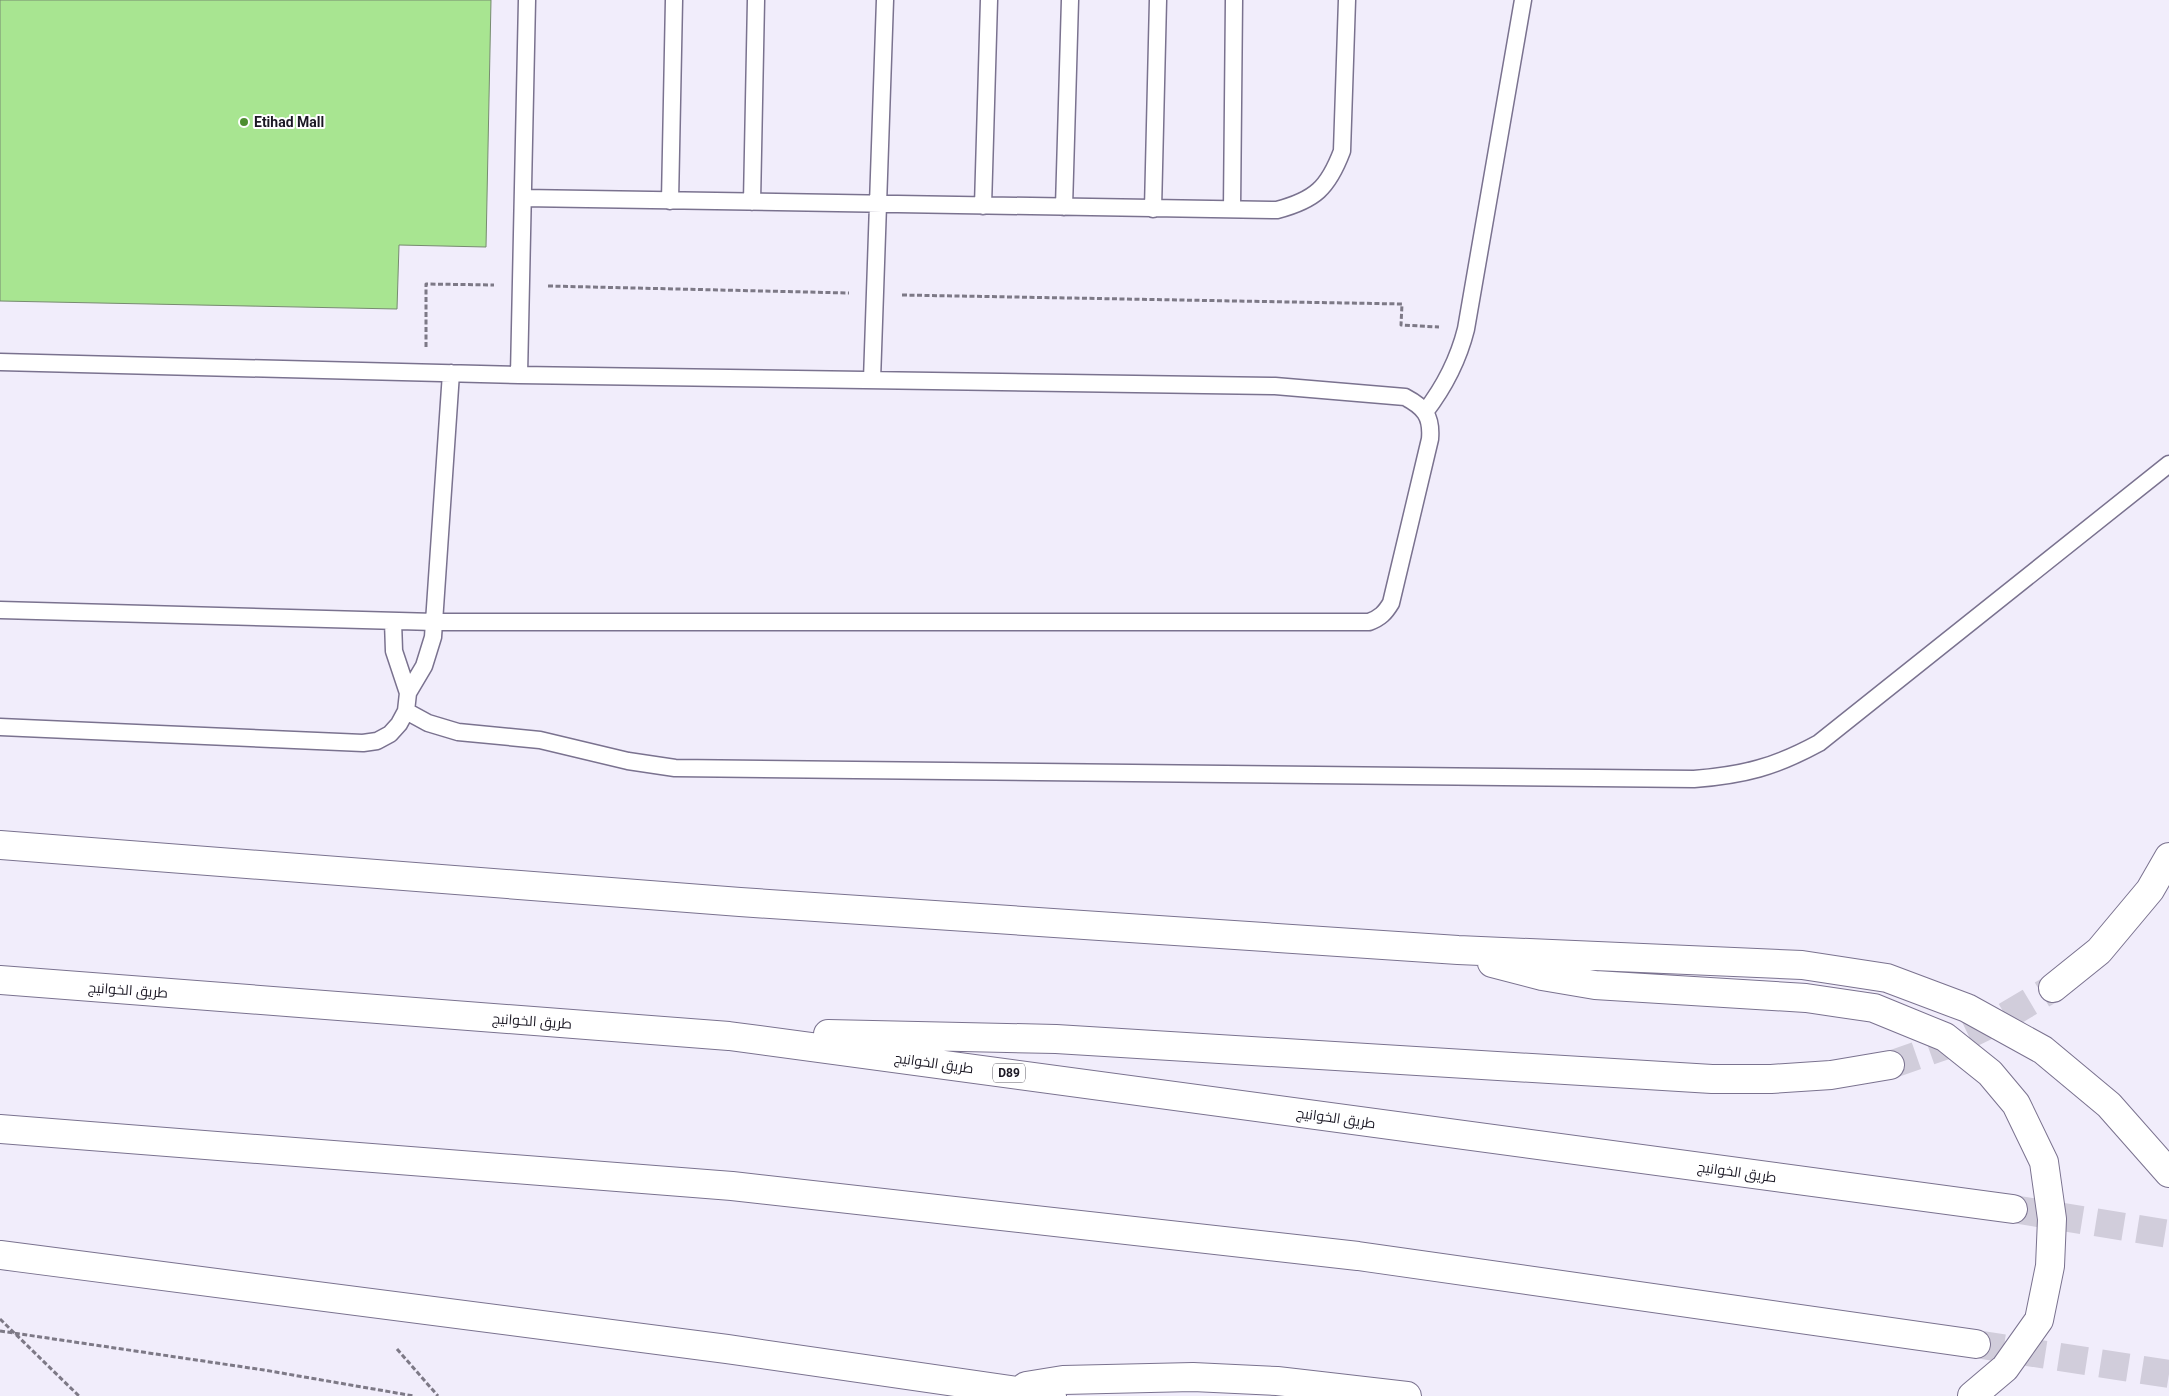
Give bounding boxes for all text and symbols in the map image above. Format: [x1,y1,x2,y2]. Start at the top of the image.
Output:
place label: Etihad Mall [254,114,324,130]
marker: Etihad Mall [238,116,250,128]
street label: طريق الخوانيج [87,979,168,1002]
street label: طريق الخوانيج [491,1010,572,1033]
street label: طريق الخوانيج [893,1050,975,1077]
road number: D89 [993,1064,1025,1082]
street label: طريق الخوانيج [1295,1105,1377,1132]
street label: طريق الخوانيج [1696,1159,1778,1186]

